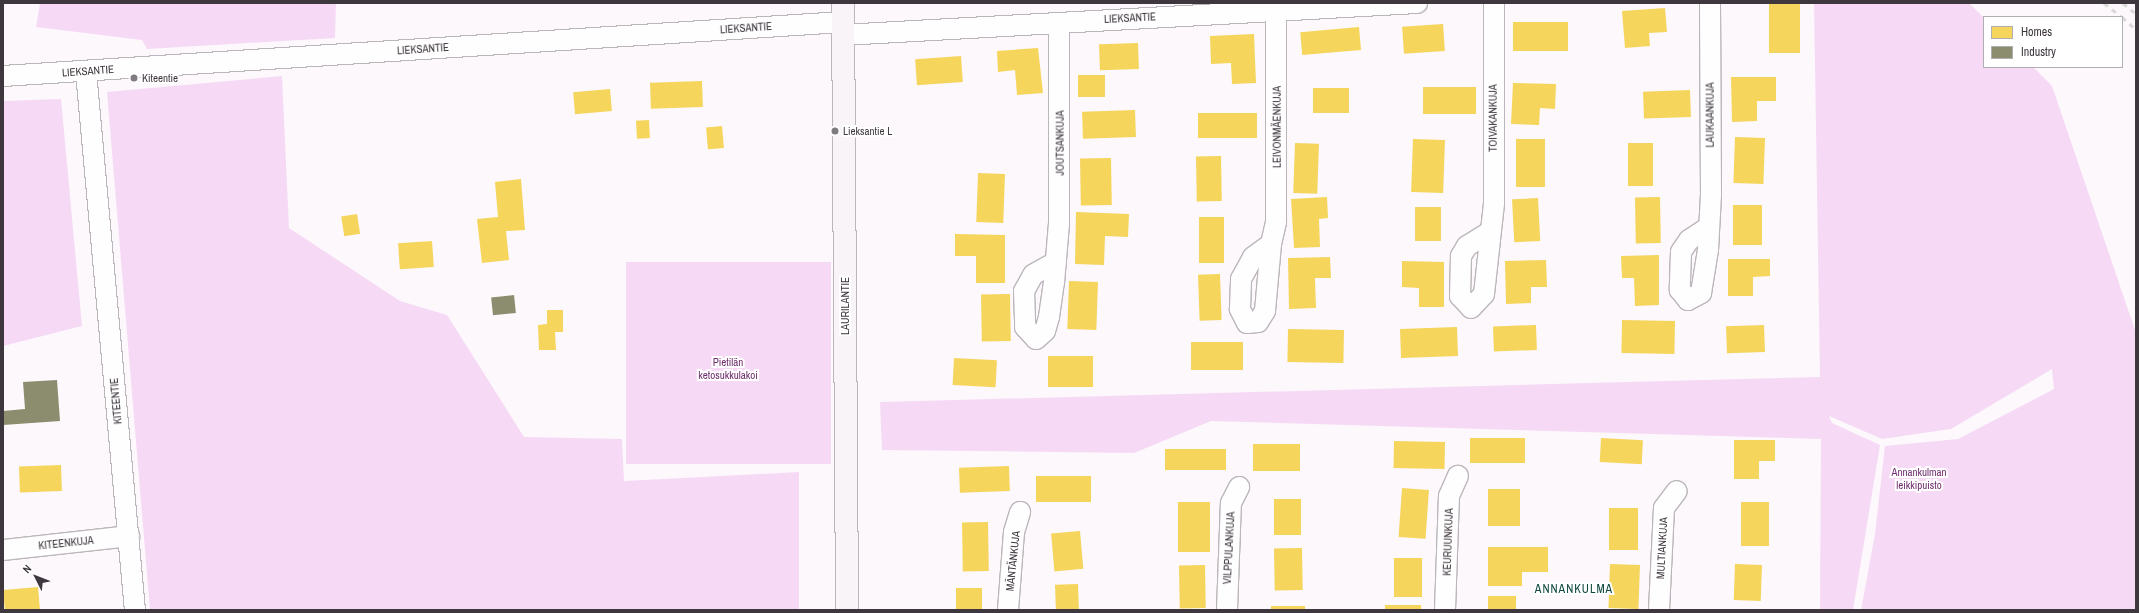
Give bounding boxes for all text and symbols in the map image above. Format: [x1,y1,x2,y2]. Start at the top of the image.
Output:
street label: LIEKSANTIE [1104,10,1156,26]
legend [1983,16,2123,68]
street label: LIEKSANTIE [720,20,772,36]
text: Homes [2021,24,2052,40]
street label: LIEKSANTIE [397,41,449,57]
text: Industry [2021,44,2056,60]
street label: LIEKSANTIE [62,63,114,79]
place label: Kiteentie [142,71,178,85]
marker: Kiteentie [129,73,139,83]
street label: LAUKAANKUJA [1703,82,1717,148]
street label: TOIVAKANKUJA [1486,84,1500,152]
street label: LEIVONMÄENKUJA [1270,86,1284,168]
street label: JOUTSANKUJA [1053,110,1067,176]
place label: Lieksantie L [843,124,892,138]
marker: Lieksantie L [830,126,840,136]
street label: LAURILANTIE [838,277,852,335]
park label: Pietilän ketosukkulakoi [698,356,758,382]
street label: KITEENTIE [107,377,125,425]
park label: Annankulman leikkipuisto [1891,466,1947,492]
street label: KEURUUNKUJA [1440,508,1456,576]
street label: VILPPULANKUJA [1221,511,1237,585]
street label: MULTIANKUJA [1654,517,1670,579]
street label: MÄNTÄNKUJA [1003,530,1023,592]
street label: KITEENKUJA [38,534,94,552]
north arrow [16,557,56,597]
text: N [20,562,34,576]
district label: ANNANKULMA [1535,583,1613,597]

